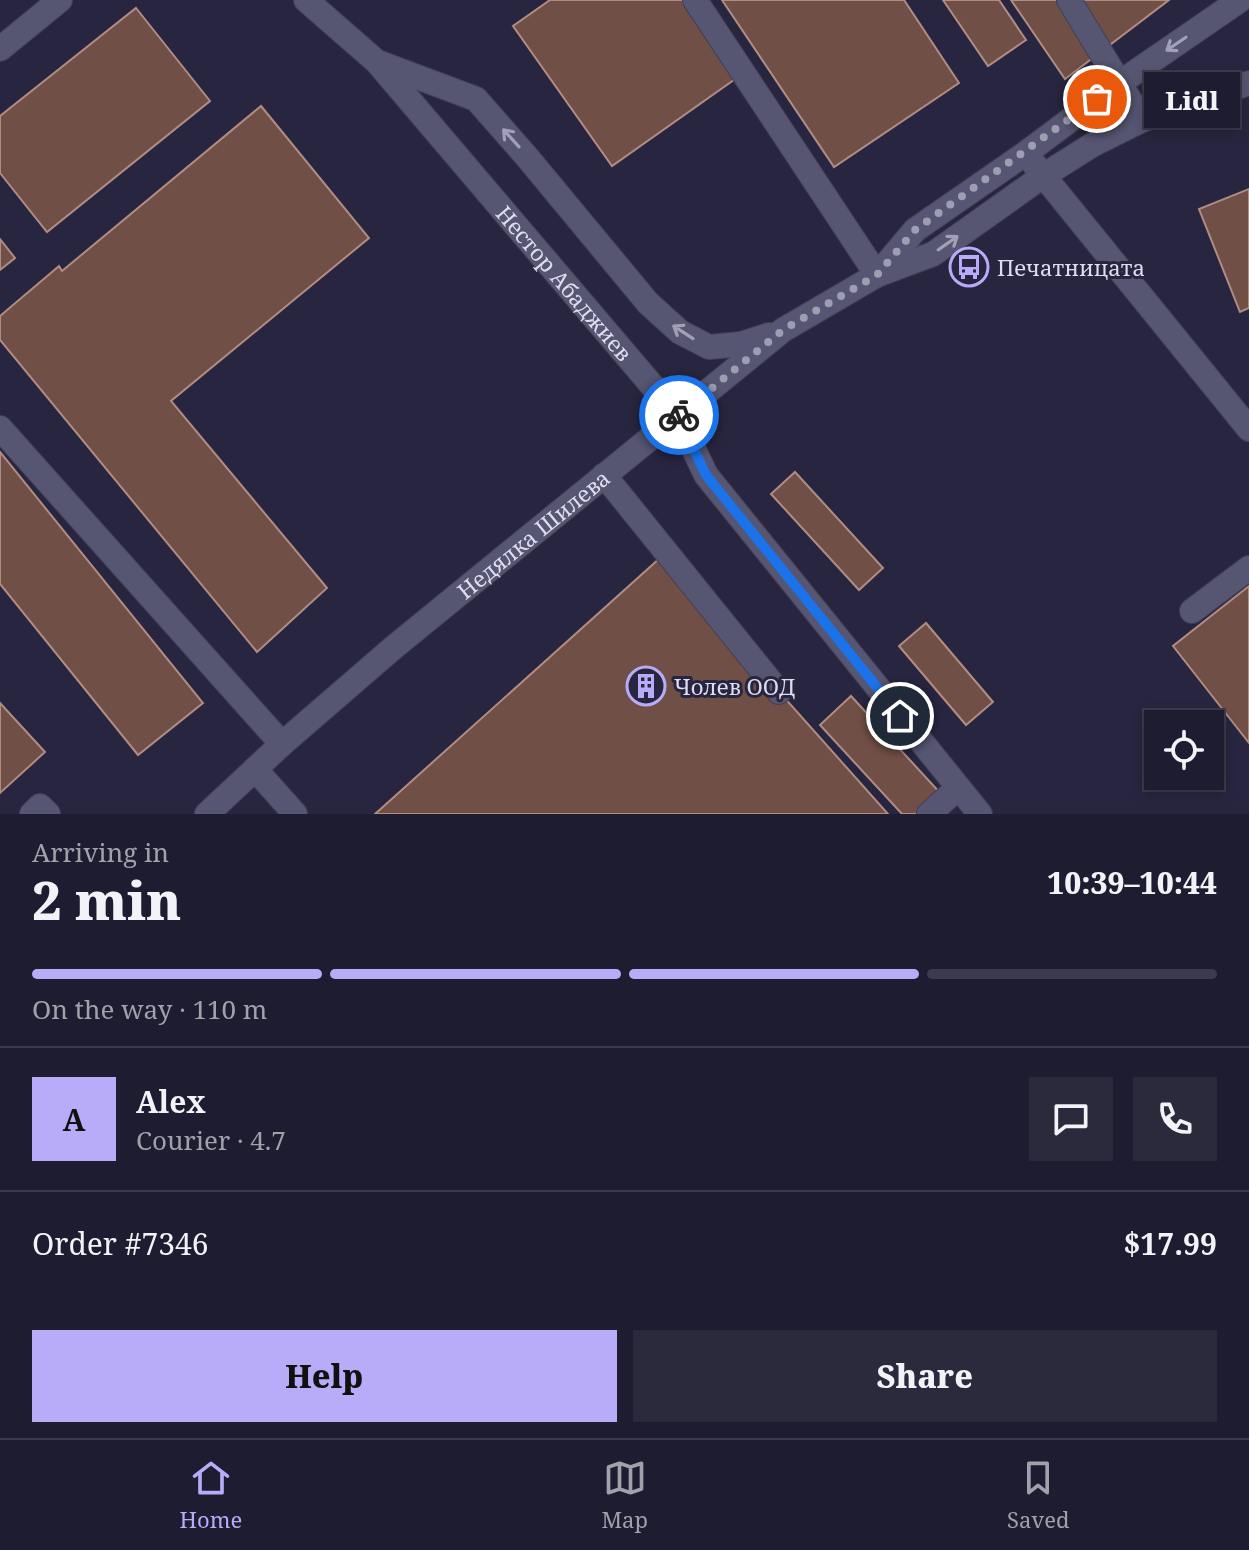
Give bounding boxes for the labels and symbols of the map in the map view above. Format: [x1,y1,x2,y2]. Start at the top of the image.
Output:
one-way arrow [1165,36,1187,52]
pin [1063,65,1131,133]
callout: Lidl [1145,71,1241,127]
one-way arrow [502,129,520,149]
street label: Нестор Абаджиев [490,199,639,367]
one-way arrow [936,235,958,252]
bus stop icon: Печатницата [948,246,990,288]
place label: Печатницата [997,252,1145,282]
one-way arrow [672,323,695,339]
courier [639,375,719,455]
street label: Недялка Шилева [450,463,616,605]
building icon: Чолев ООД [625,665,667,707]
place label: Чолев ООД [674,671,795,701]
pin [866,682,934,750]

